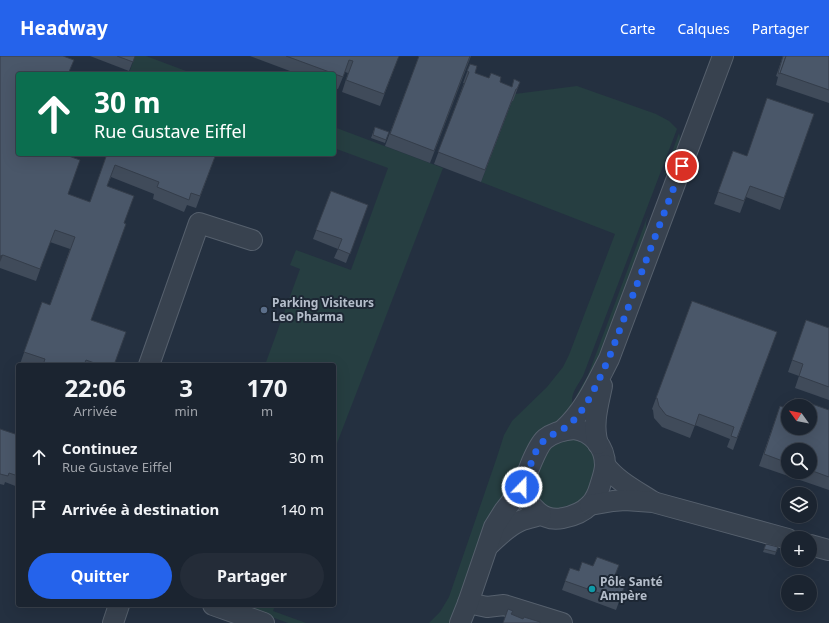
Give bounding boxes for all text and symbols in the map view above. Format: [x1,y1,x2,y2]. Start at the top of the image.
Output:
text: Headway [20,15,108,41]
text: Carte [620,19,656,38]
text: Calques [678,19,730,38]
text: Partager [752,19,809,38]
text: 30 m [94,83,161,121]
icon: ahead [28,88,80,140]
text: Rue Gustave Eiffel [94,119,246,143]
pin [665,149,699,183]
icon: arrive [671,155,693,177]
place label: Parking Visiteurs Leo Pharma [272,294,374,325]
marker: Parking Visiteurs Leo Pharma [259,305,269,315]
text: 22:06 [64,371,126,404]
text: 3 [179,371,193,404]
text: 170 [246,371,288,404]
north arrow [781,399,817,435]
map controls [781,399,817,611]
text: Arrivée [73,402,117,420]
text: min [174,402,198,420]
text: m [261,402,273,420]
text: Continuez [62,438,137,458]
button: search [781,443,817,479]
icon: ahead [28,446,50,468]
text: 30 m [289,447,324,467]
text: Rue Gustave Eiffel [62,458,172,476]
position arrow [501,466,543,508]
button: layers [781,487,817,523]
icon: arrive [28,498,50,520]
text: Arrivée à destination [62,499,219,519]
text: 140 m [280,499,324,519]
button: + [781,531,817,567]
button: Quitter [28,553,172,599]
button: Partager [180,553,324,599]
place label: Pôle Santé Ampère [600,573,663,604]
button: − [781,575,817,611]
marker: Pôle Santé Ampère [587,584,597,594]

